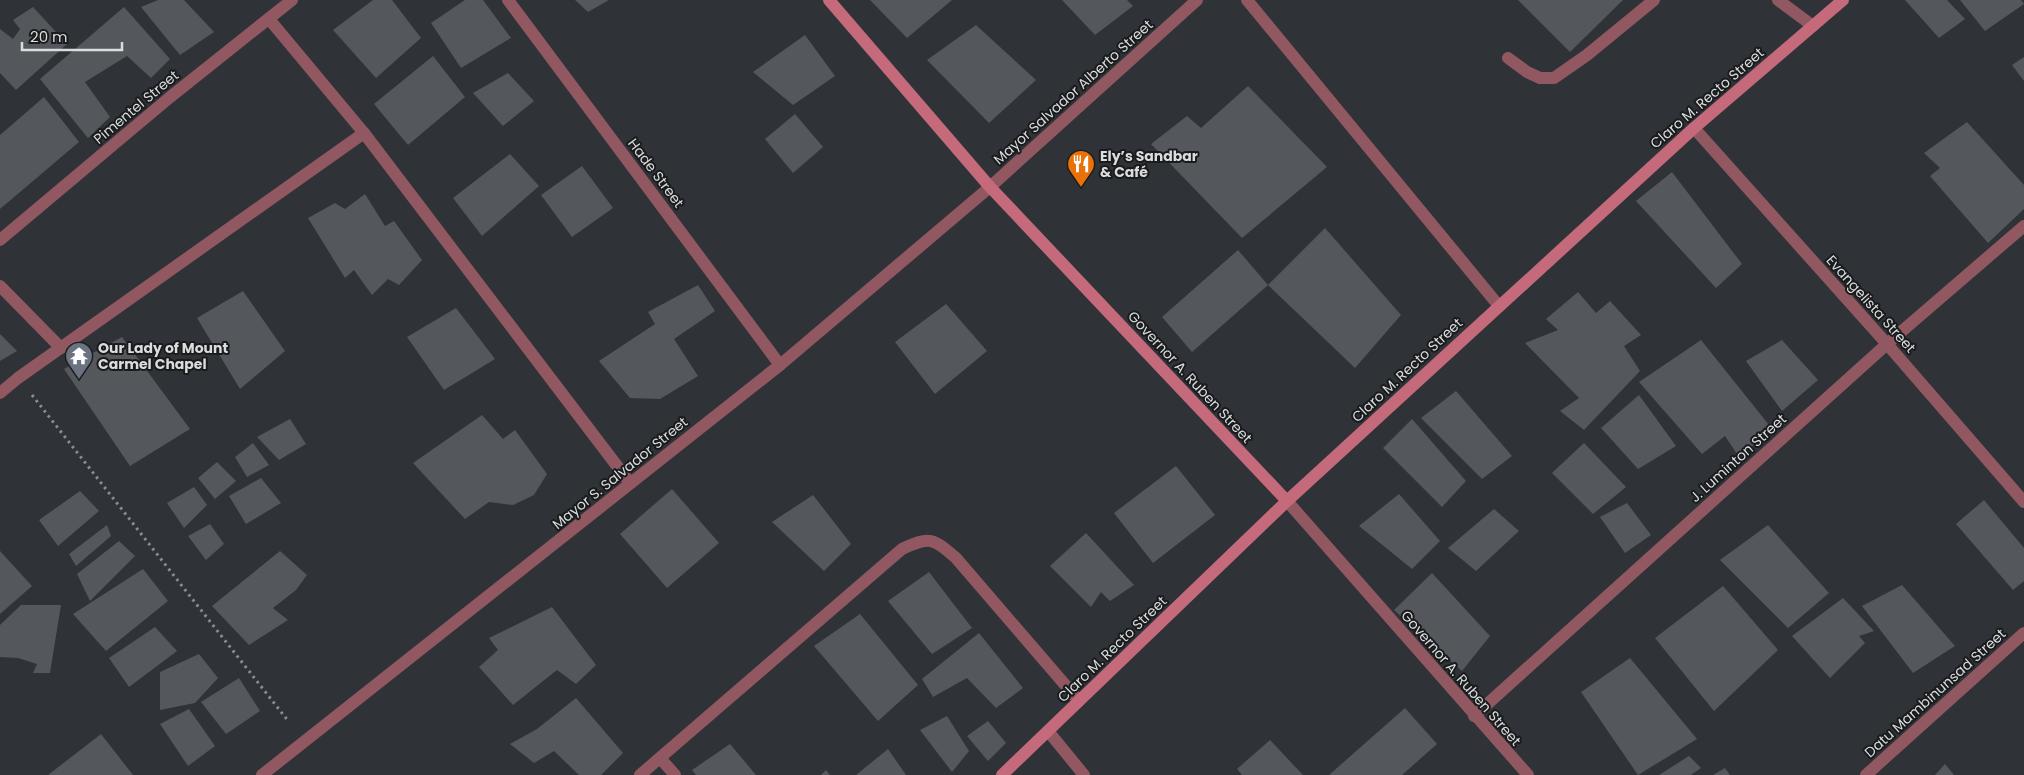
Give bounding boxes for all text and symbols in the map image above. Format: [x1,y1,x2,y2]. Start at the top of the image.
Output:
street label: Mayor Salvador Alberto Street [989,15,1157,169]
scale bar [22,20,122,52]
text: 20 m [30,26,68,47]
street label: Claro M. Recto Street [1646,43,1768,153]
street label: Pimentel Street [89,65,183,149]
street label: Hade Street [623,134,689,212]
place label: Ely’s Sandbar & Café [1100,146,1198,182]
restaurant icon: Ely’s Sandbar & Café [1066,149,1096,188]
street label: Evangelista Street [1822,251,1920,357]
street label: Governor A. Ruben Street [1123,307,1257,447]
street label: Claro M. Recto Street [1347,313,1467,427]
place label: Our Lady of Mount Carmel Chapel [98,338,228,374]
temple icon: Our Lady of Mount Carmel Chapel [64,341,94,380]
street label: J. Luminton Street [1685,409,1791,507]
street label: Mayor S. Salvador Street [548,412,692,534]
street label: Claro M. Recto Street [1053,591,1171,707]
street label: Governor A. Ruben Street [1396,606,1526,750]
street label: Datu Mambinunsad Street [1860,624,2010,762]

